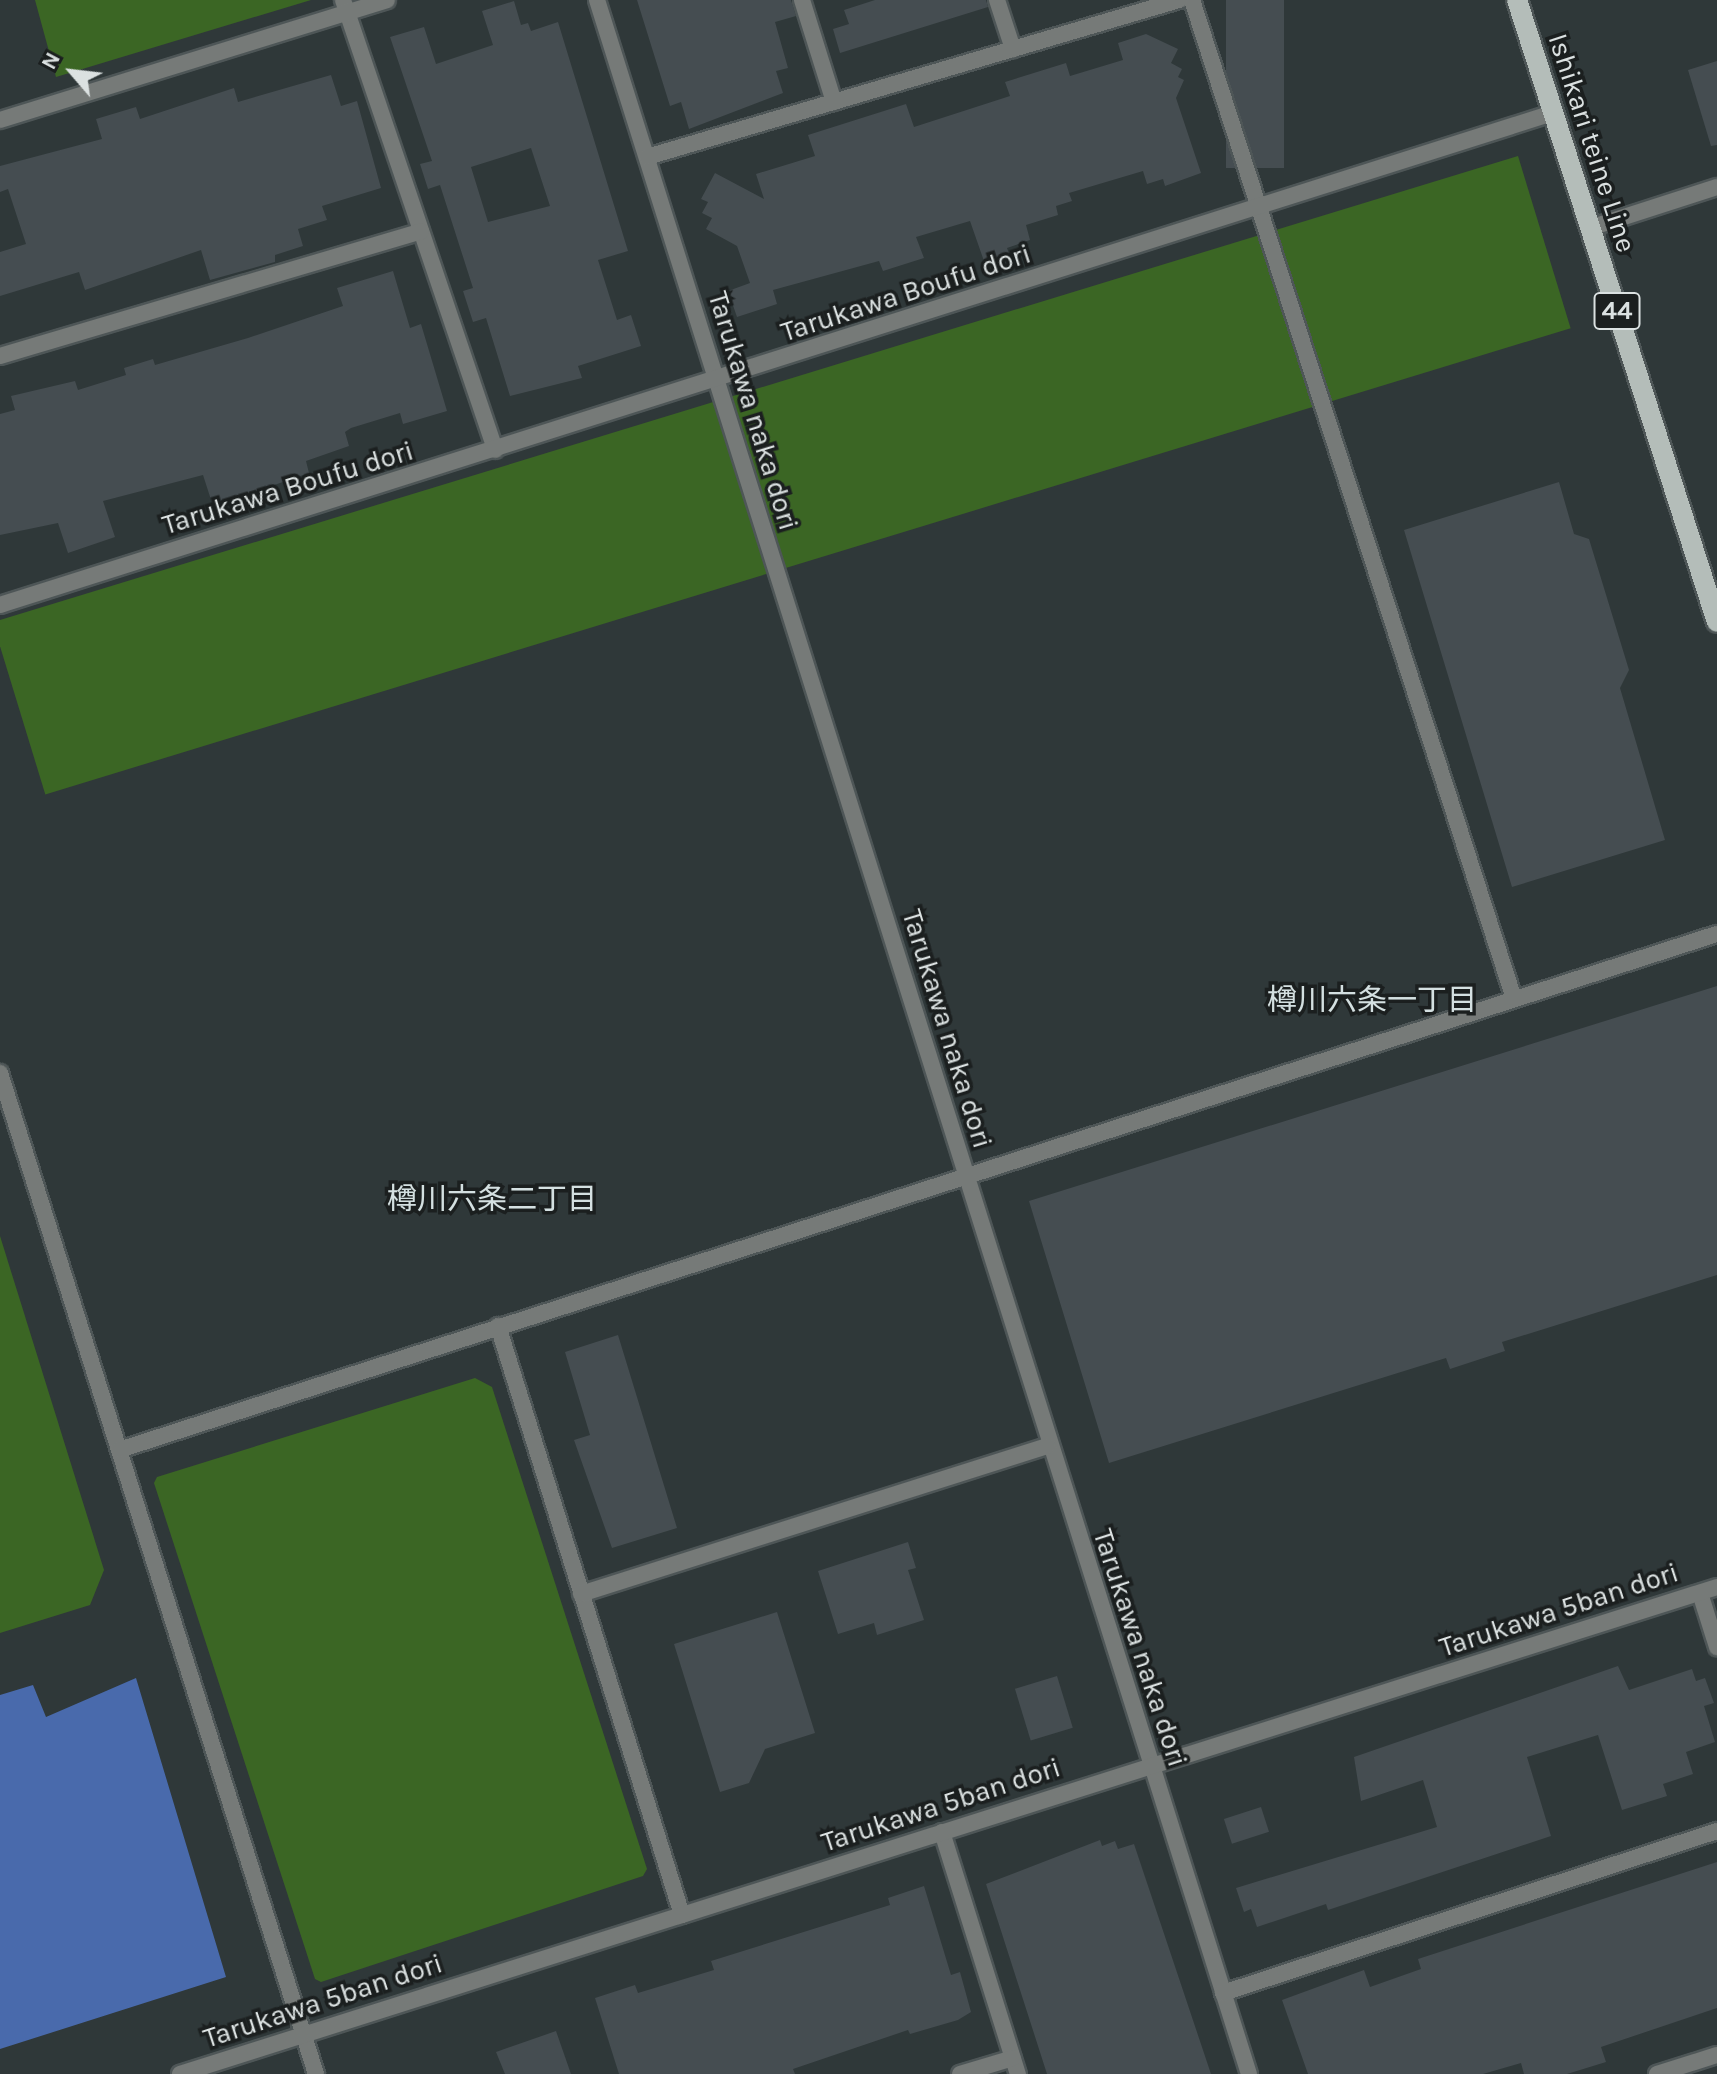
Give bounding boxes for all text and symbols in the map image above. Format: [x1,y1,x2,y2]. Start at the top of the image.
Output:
street label: Ishikari teine Line [1541,29,1643,257]
north arrow [32,32,112,112]
text: N [36,48,66,74]
street label: Tarukawa Boufu dori [777,237,1035,349]
street label: Tarukawa naka dori [701,287,805,535]
road number: 44 [1593,289,1641,333]
street label: Tarukawa Boufu dori [158,434,418,542]
street label: Tarukawa naka dori [895,905,999,1153]
district label: 樽川六条一丁目 [1267,982,1477,1018]
district label: 樽川六条二丁目 [387,1181,597,1217]
street label: Tarukawa naka dori [1086,1525,1194,1771]
street label: Tarukawa 5ban dori [1435,1555,1683,1665]
street label: Tarukawa 5ban dori [817,1750,1065,1860]
street label: Tarukawa 5ban dori [199,1946,447,2056]

